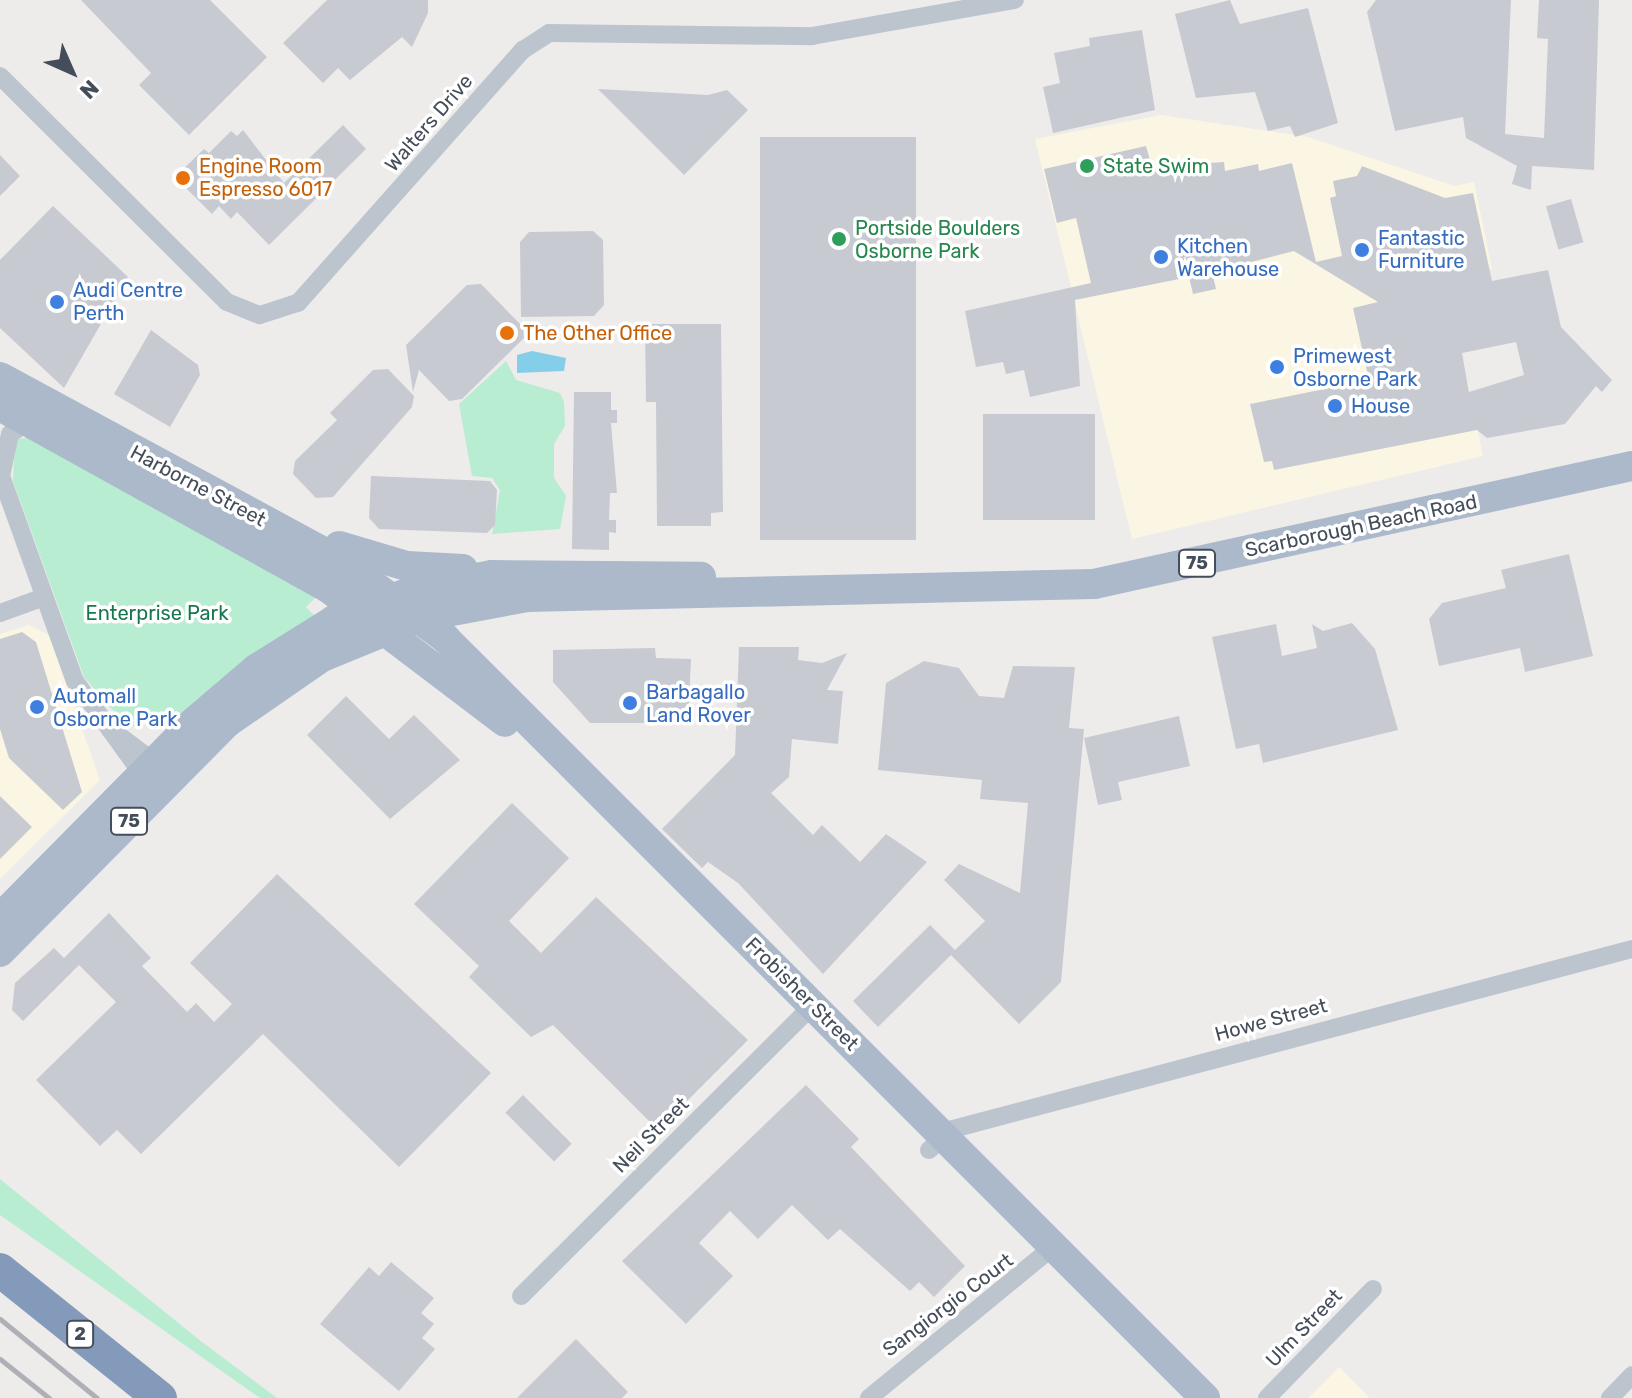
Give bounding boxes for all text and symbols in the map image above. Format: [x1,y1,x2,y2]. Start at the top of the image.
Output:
north arrow [32,32,112,112]
street label: Walters Drive [380,69,478,177]
text: N [74,74,104,104]
place label: Engine Room Espresso 6017 [199,154,332,201]
place label: State Swim [1103,154,1209,178]
marker: State Swim [1078,157,1096,175]
marker: Engine Room Espresso 6017 [174,169,192,187]
place label: Portside Boulders Osborne Park [855,216,1020,263]
place label: Fantastic Furniture [1378,226,1465,273]
marker: Portside Boulders Osborne Park [830,230,848,248]
place label: Kitchen Warehouse [1177,234,1279,281]
marker: Fantastic Furniture [1353,241,1371,259]
marker: Kitchen Warehouse [1152,248,1170,266]
place label: Audi Centre Perth [73,278,183,325]
marker: Audi Centre Perth [48,293,66,311]
place label: The Other Office [523,321,673,345]
marker: The Other Office [498,324,516,342]
place label: Primewest Osborne Park [1293,344,1418,391]
marker: Primewest Osborne Park [1268,358,1286,376]
place label: House [1351,394,1410,418]
marker: House [1326,397,1344,415]
street label: Harborne Street [126,440,270,532]
street label: Scarborough Beach Road [1243,490,1479,562]
road number: 75 [1177,549,1217,577]
park label: Enterprise Park [86,601,228,625]
place label: Barbagallo Land Rover [646,680,751,727]
place label: Automall Osborne Park [53,684,178,731]
marker: Barbagallo Land Rover [621,694,639,712]
marker: Automall Osborne Park [28,698,46,716]
road number: 75 [109,807,149,835]
street label: Frobisher Street [740,932,864,1056]
street label: Howe Street [1212,994,1330,1046]
street label: Neil Street [608,1092,694,1178]
street label: Sangiorgio Court [878,1248,1018,1362]
street label: Ulm Street [1261,1284,1347,1372]
road number: 2 [66,1320,94,1348]

